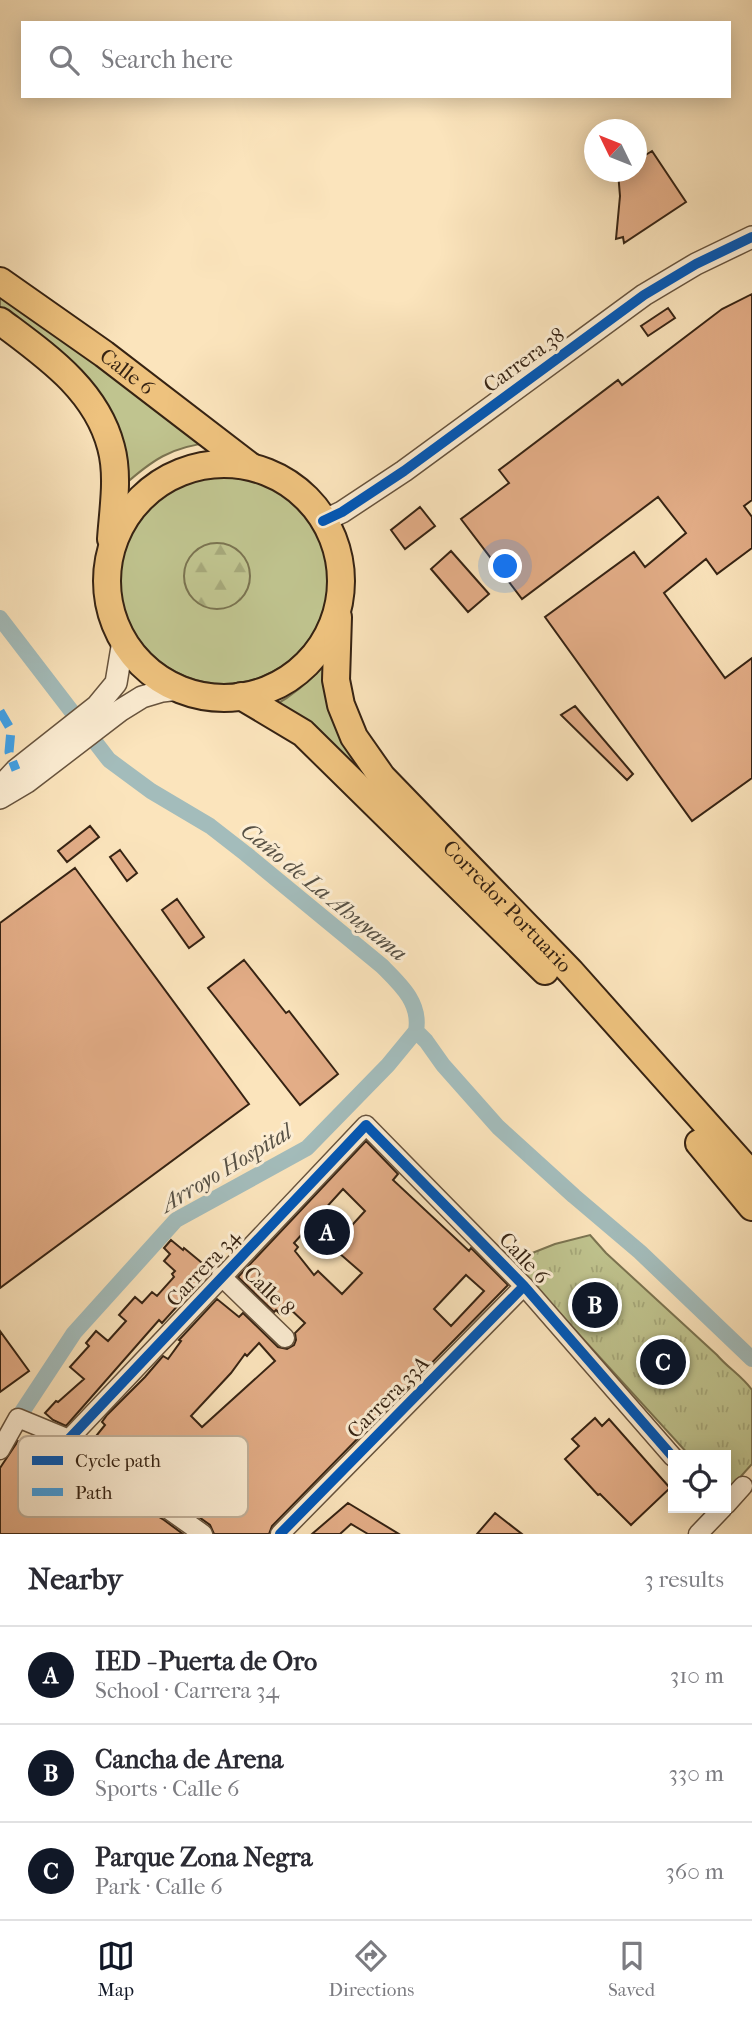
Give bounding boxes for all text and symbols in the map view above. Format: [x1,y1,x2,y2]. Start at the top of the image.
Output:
search box [21,21,731,98]
icon: search [45,41,83,79]
text: Search here [101,44,233,75]
north arrow [584,119,647,182]
street label: Carrera 38 [479,323,569,397]
street label: Calle 6 [95,343,159,400]
your location [488,549,522,583]
water label: Caño de La Ahuyama [236,817,412,967]
street label: Corredor Portuario [438,835,577,977]
water label: Arroyo Hospital [153,1117,298,1219]
pin: A [304,1206,350,1258]
street label: Carrera 34 [161,1224,245,1311]
street label: Calle 6 [494,1227,554,1289]
street label: Calle 8 [239,1261,299,1321]
pin: B [572,1279,618,1331]
pin: C [640,1336,686,1388]
street label: Carrera 33A [342,1351,434,1443]
legend [18,1436,248,1517]
text: Cycle path [75,1450,161,1472]
map controls [668,1450,731,1513]
button: locate [668,1450,731,1513]
text: Path [75,1482,113,1504]
text: Nearby [28,1562,123,1597]
text: 3 results [644,1566,724,1593]
text: IED - Puerta de Oro [95,1646,317,1677]
text: A [44,1662,58,1689]
text: 310 m [670,1662,724,1689]
text: School · Carrera 34 [95,1677,279,1704]
text: Cancha de Arena [95,1744,283,1775]
text: B [44,1760,58,1787]
text: 330 m [668,1760,724,1787]
text: Sports · Calle 6 [95,1775,239,1802]
text: Parque Zona Negra [95,1842,312,1873]
text: C [43,1858,59,1885]
text: 360 m [665,1858,724,1885]
text: Park · Calle 6 [95,1873,223,1900]
tab: Map [97,1937,135,2001]
tab: Directions [329,1937,414,2001]
tab: Saved [608,1937,655,2001]

